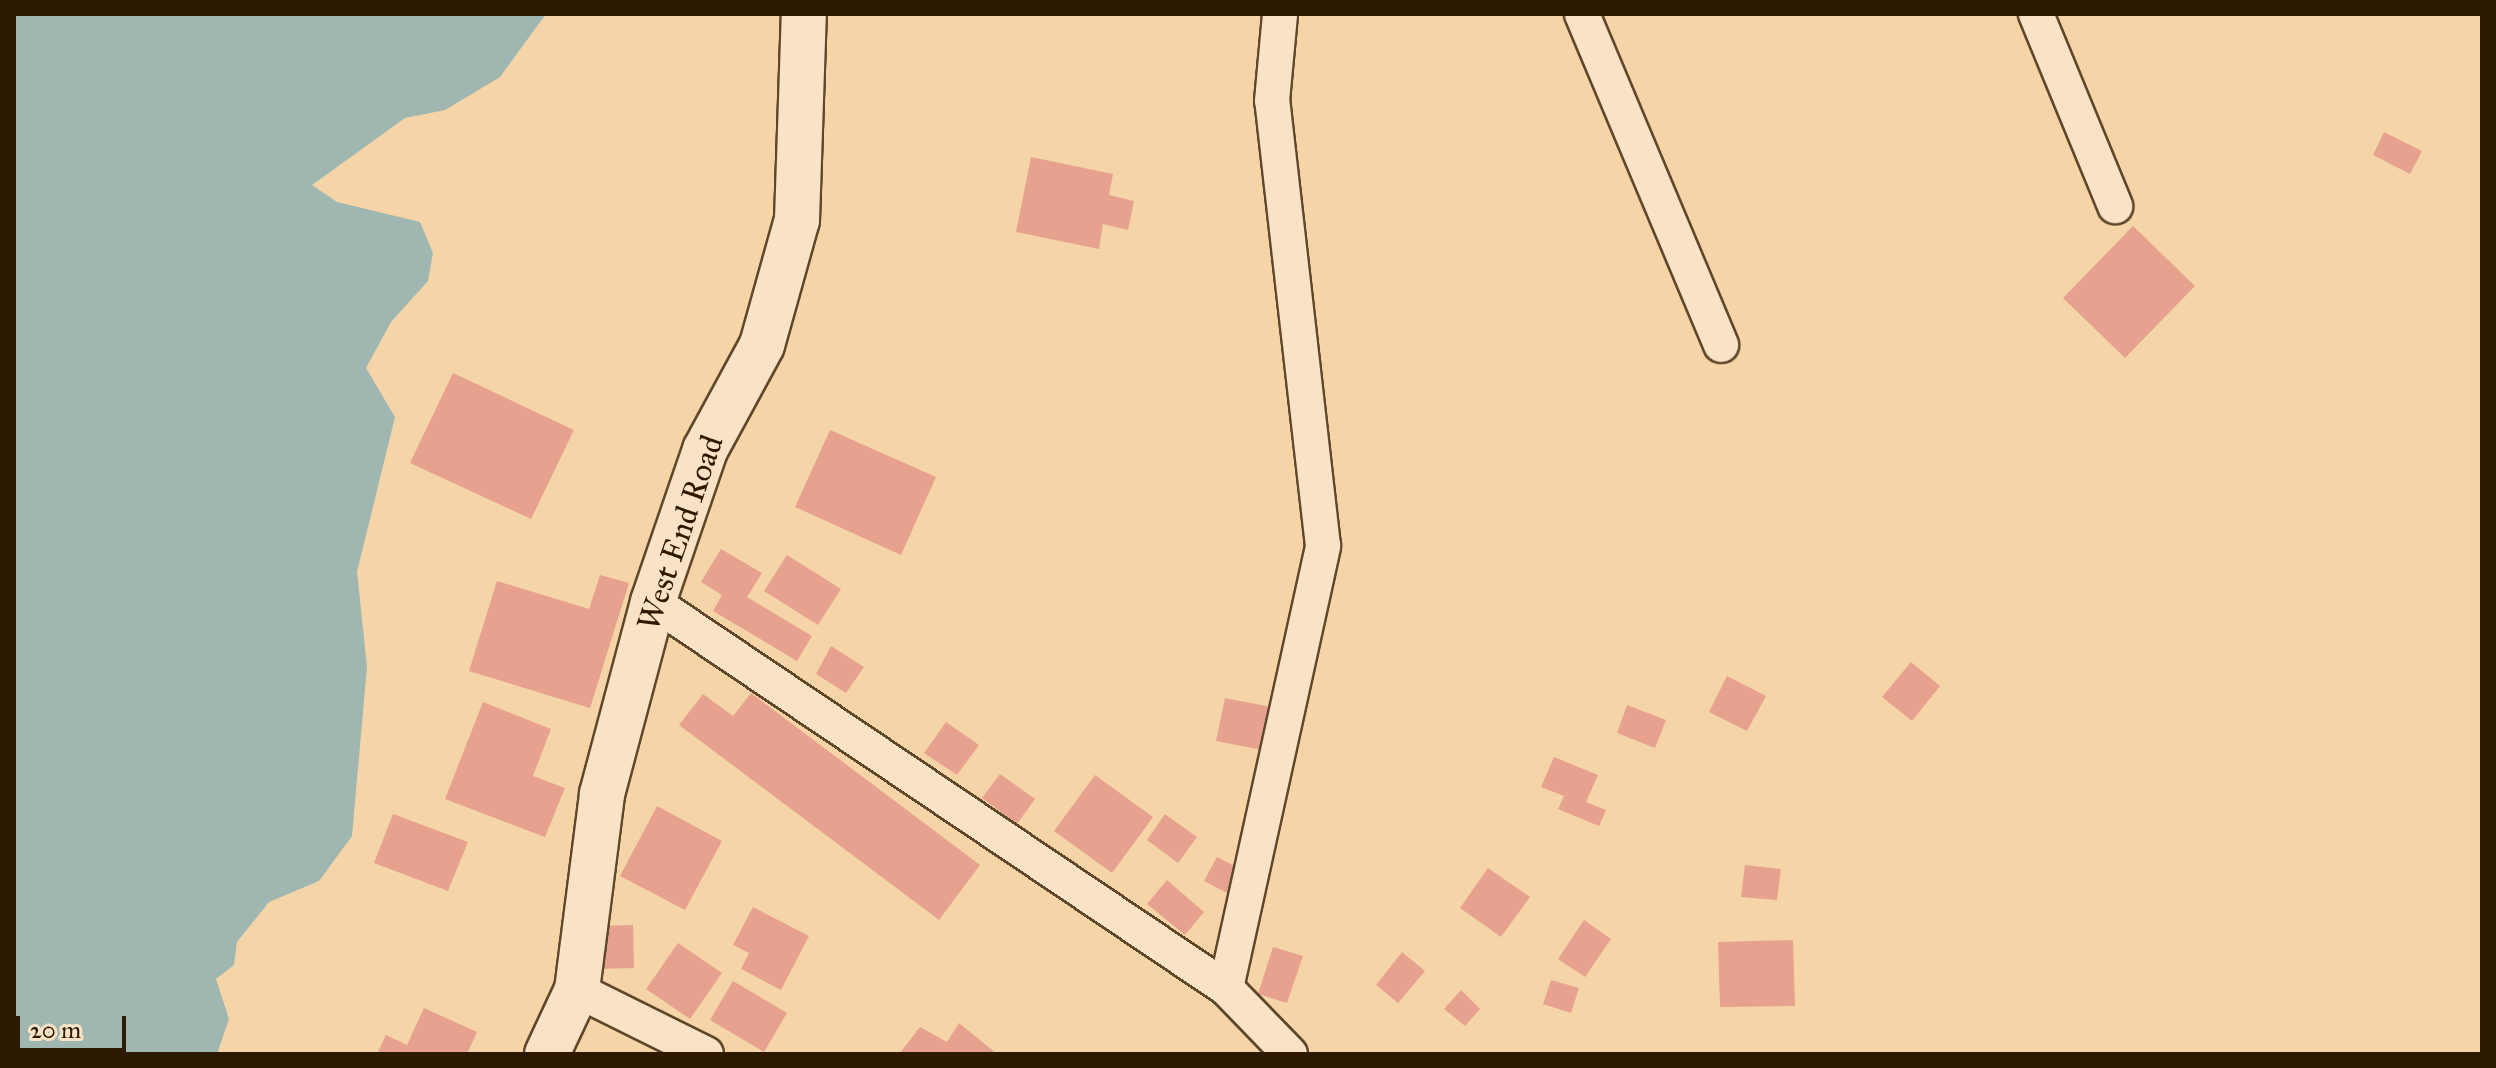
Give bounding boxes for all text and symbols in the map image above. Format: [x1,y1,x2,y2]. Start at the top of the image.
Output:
street label: West End Road [630,430,732,636]
scale bar [20,1000,130,1050]
text: 20 m [30,1015,81,1045]

